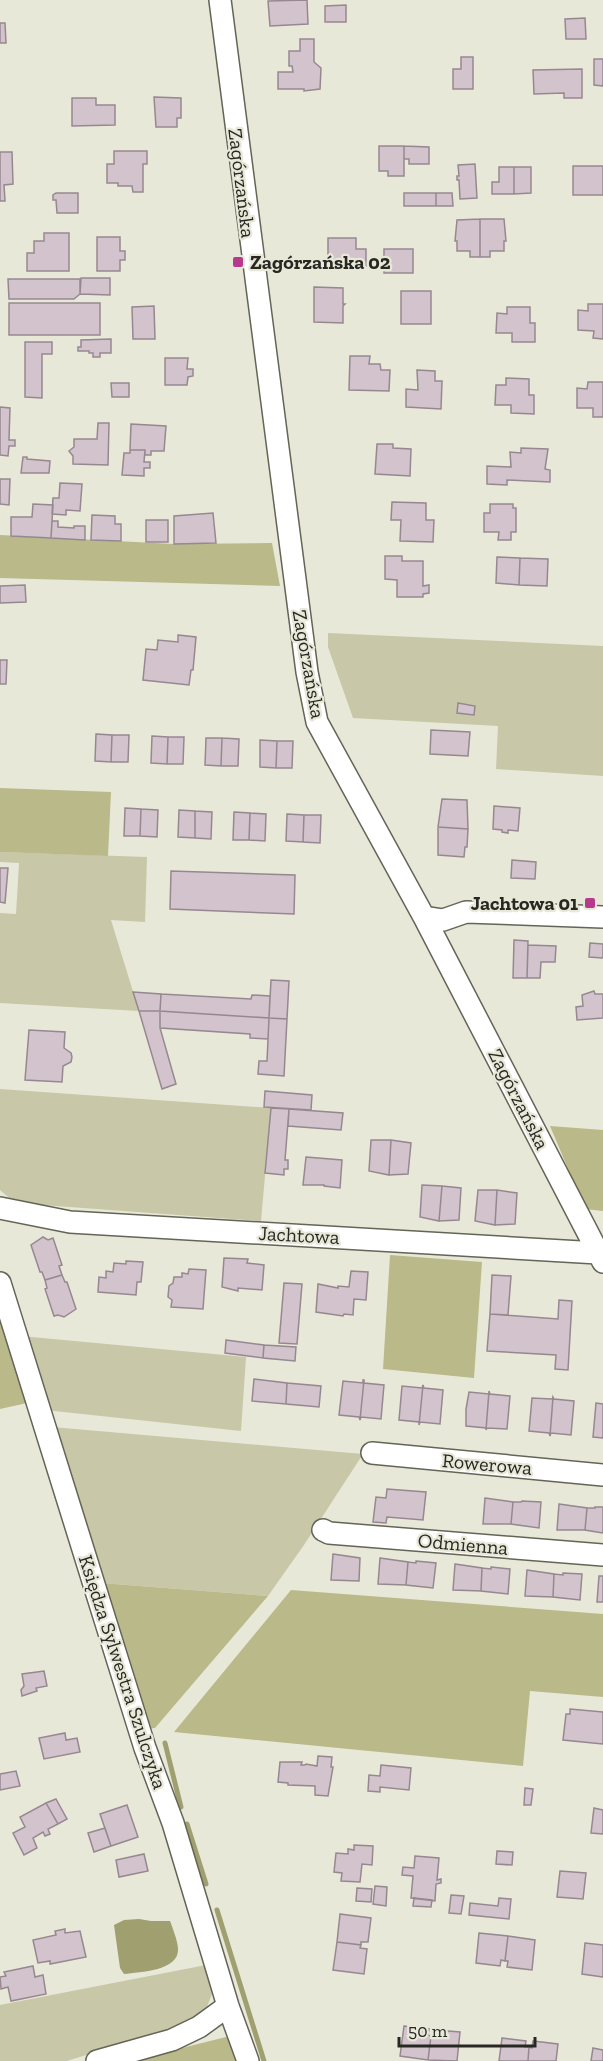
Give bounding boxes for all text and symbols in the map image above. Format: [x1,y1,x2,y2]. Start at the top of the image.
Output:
street label: Zagórzańska [223,127,261,239]
place label: Zagórzańska 02 [250,250,391,274]
marker: Zagórzańska 02 [231,255,245,269]
street label: Zagórzańska [288,608,330,721]
place label: Jachtowa 01 [471,891,578,915]
marker: Jachtowa 01 [583,896,597,910]
street label: Zagórzańska [483,1045,555,1154]
street label: Jachtowa [258,1221,340,1249]
street label: Rowerowa [441,1448,533,1480]
street label: Odmienna [417,1528,509,1560]
street label: Księdza Sylwestra Szulczyka [74,1552,172,1792]
scale bar [399,2010,536,2048]
text: 50 m [408,2020,448,2042]

